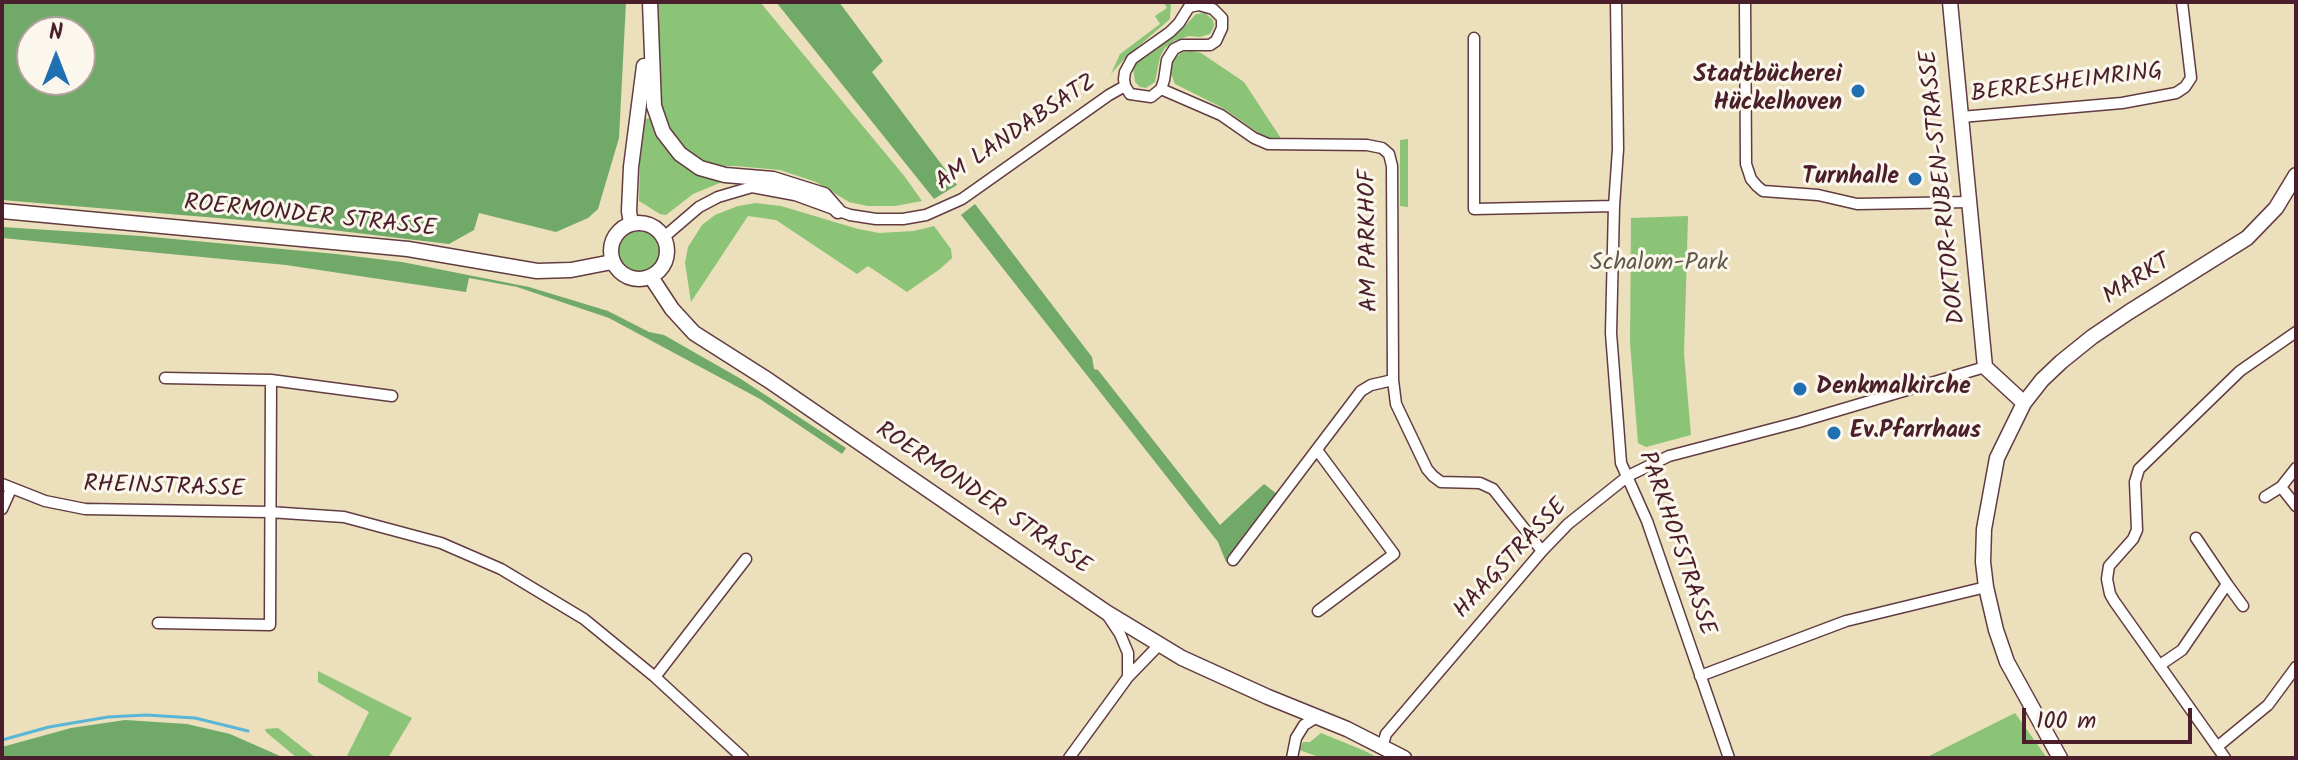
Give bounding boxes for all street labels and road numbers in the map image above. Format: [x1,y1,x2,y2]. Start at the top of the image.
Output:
street label: DOKTOR-RUBEN-STRASSE [1916,48,1974,326]
street label: BERRESHEIMRING [1969,59,2165,111]
street label: AM LANDABSATZ [931,70,1103,198]
street label: AM PARKHOF [1355,170,1387,312]
street label: ROERMONDER STRASSE [182,190,438,246]
street label: MARKT [2099,249,2177,313]
street label: ROERMONDER STRASSE [869,417,1095,583]
street label: PARKHOFSTRASSE [1630,448,1720,640]
street label: RHEINSTRASSE [83,472,245,506]
street label: HAAGSTRASSE [1449,494,1575,626]

